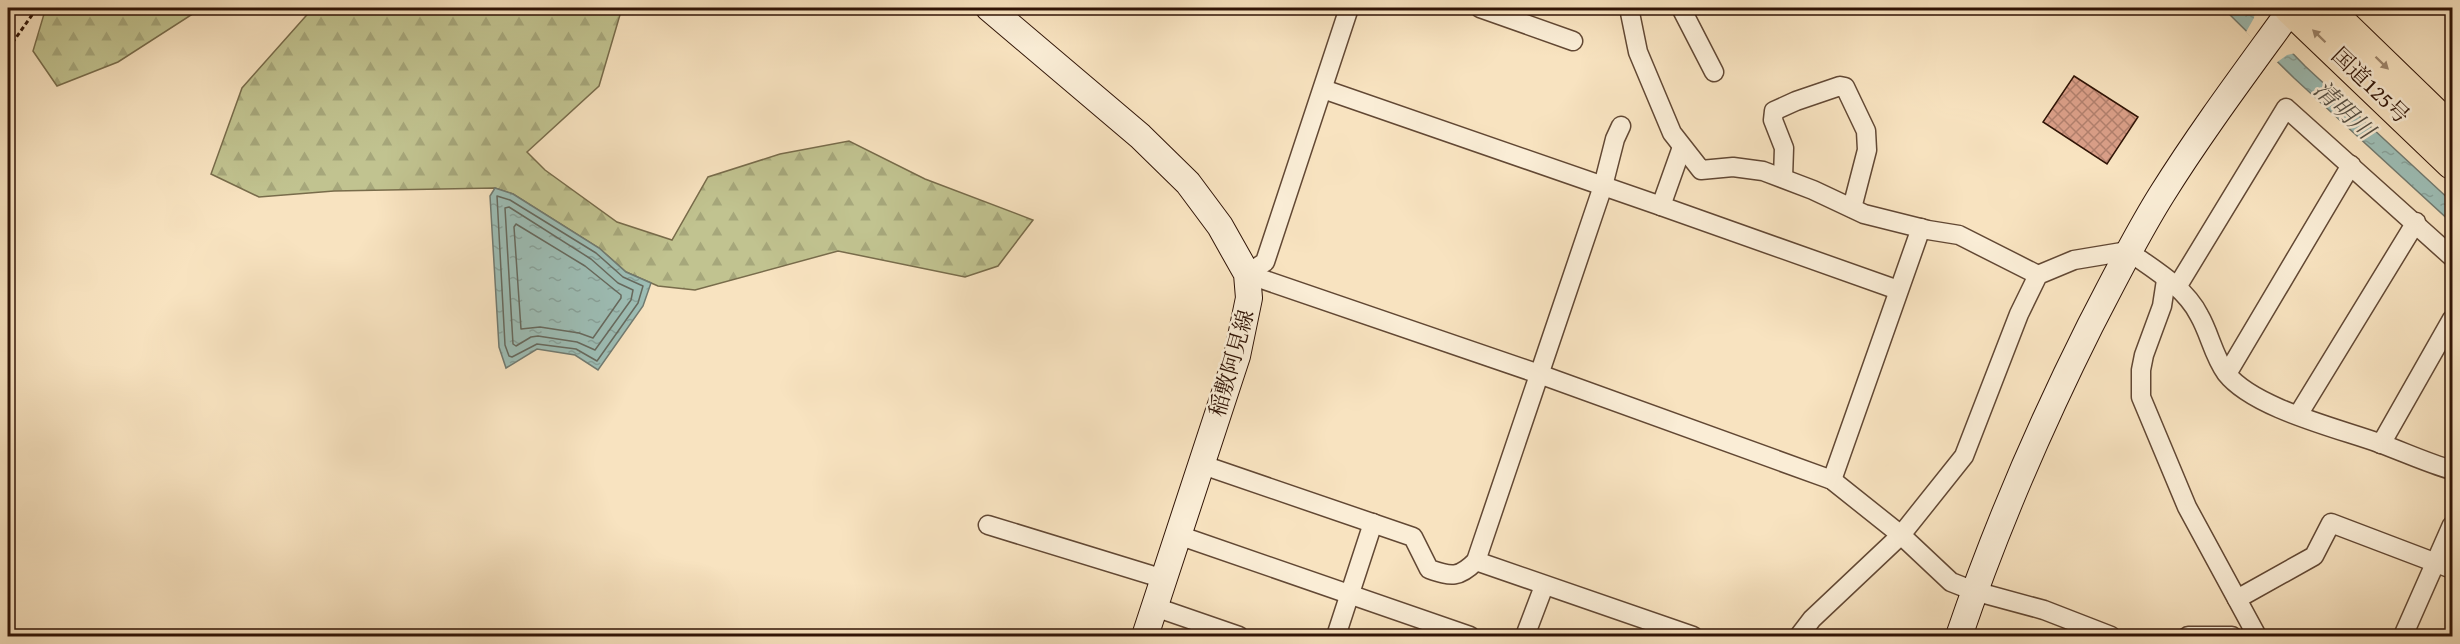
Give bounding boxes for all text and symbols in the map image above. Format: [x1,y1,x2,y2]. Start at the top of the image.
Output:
one-way arrow [2312,29,2327,43]
street label: 国道125号 [2325,40,2417,130]
one-way arrow [2375,56,2390,70]
water label: 清明川 [2306,72,2385,149]
street label: 稲敷阿見線 [1200,306,1262,420]

